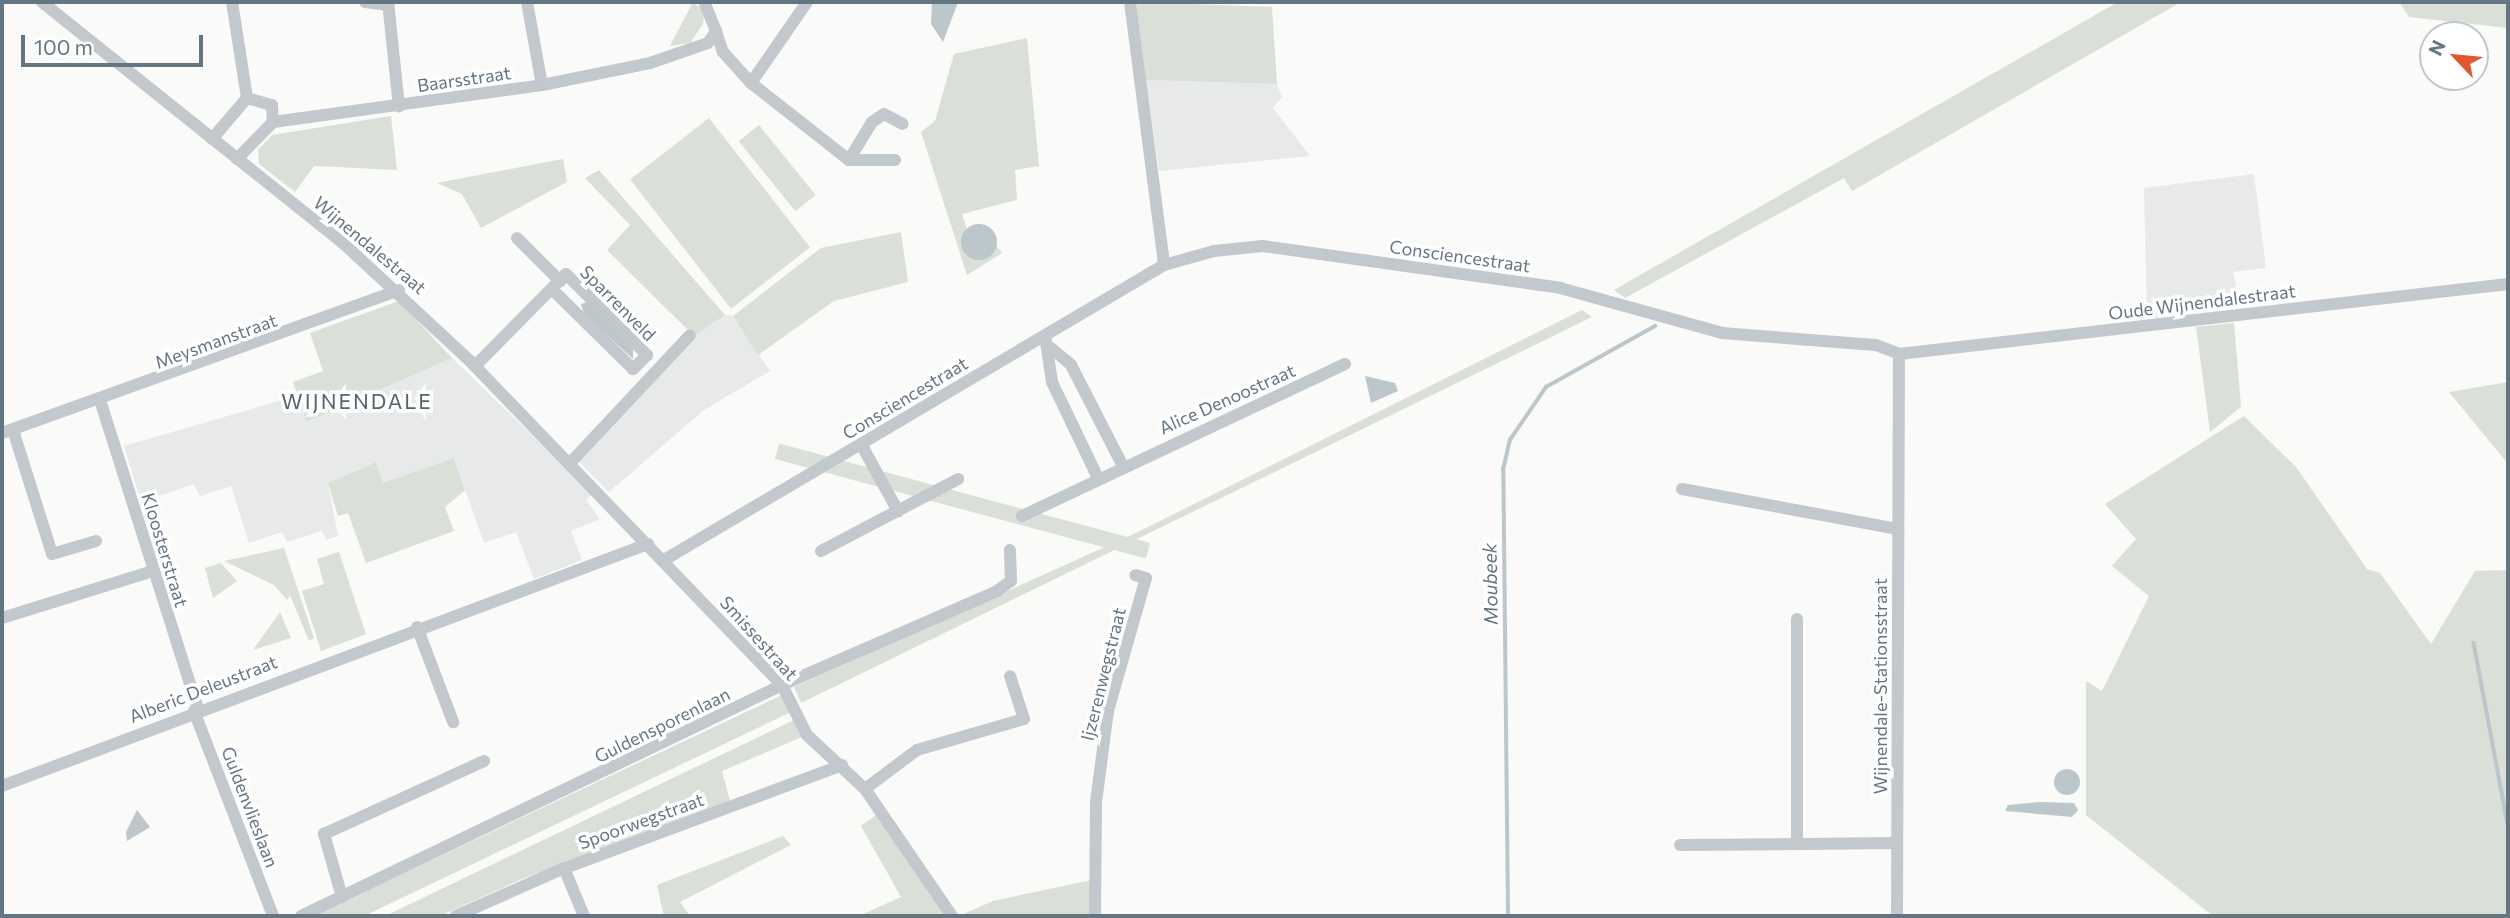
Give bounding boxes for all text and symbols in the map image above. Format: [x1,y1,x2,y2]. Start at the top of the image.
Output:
scale bar [24,21,206,65]
north arrow [2419,21,2489,91]
text: 100 m [34,34,93,59]
text: N [2423,36,2450,59]
street label: Baarsstraat [416,62,512,96]
street label: Wijnendalestraat [309,192,431,298]
street label: Consciencestraat [1388,235,1532,277]
street label: Sparrenveld [576,261,660,345]
street label: Oude Wijnendalestraat [2107,280,2297,324]
street label: Meysmanstraat [152,309,280,373]
street label: Consciencestraat [839,352,971,444]
street label: Alice Denoostraat [1156,359,1298,439]
district label: WIJNENDALE [283,388,431,414]
street label: Kloosterstraat [137,490,193,610]
water label: Moubeek [1478,543,1502,625]
street label: Wijnendale-Stationsstraat [1869,578,1891,794]
street label: Smissestraat [716,592,802,684]
street label: Ijzerenwegstraat [1076,605,1130,743]
street label: Alberic Deleustraat [126,651,280,727]
street label: Guldensporenlaan [591,683,733,767]
street label: Guldenvlieslaan [217,744,283,870]
street label: Spoorwegstraat [575,788,707,854]

